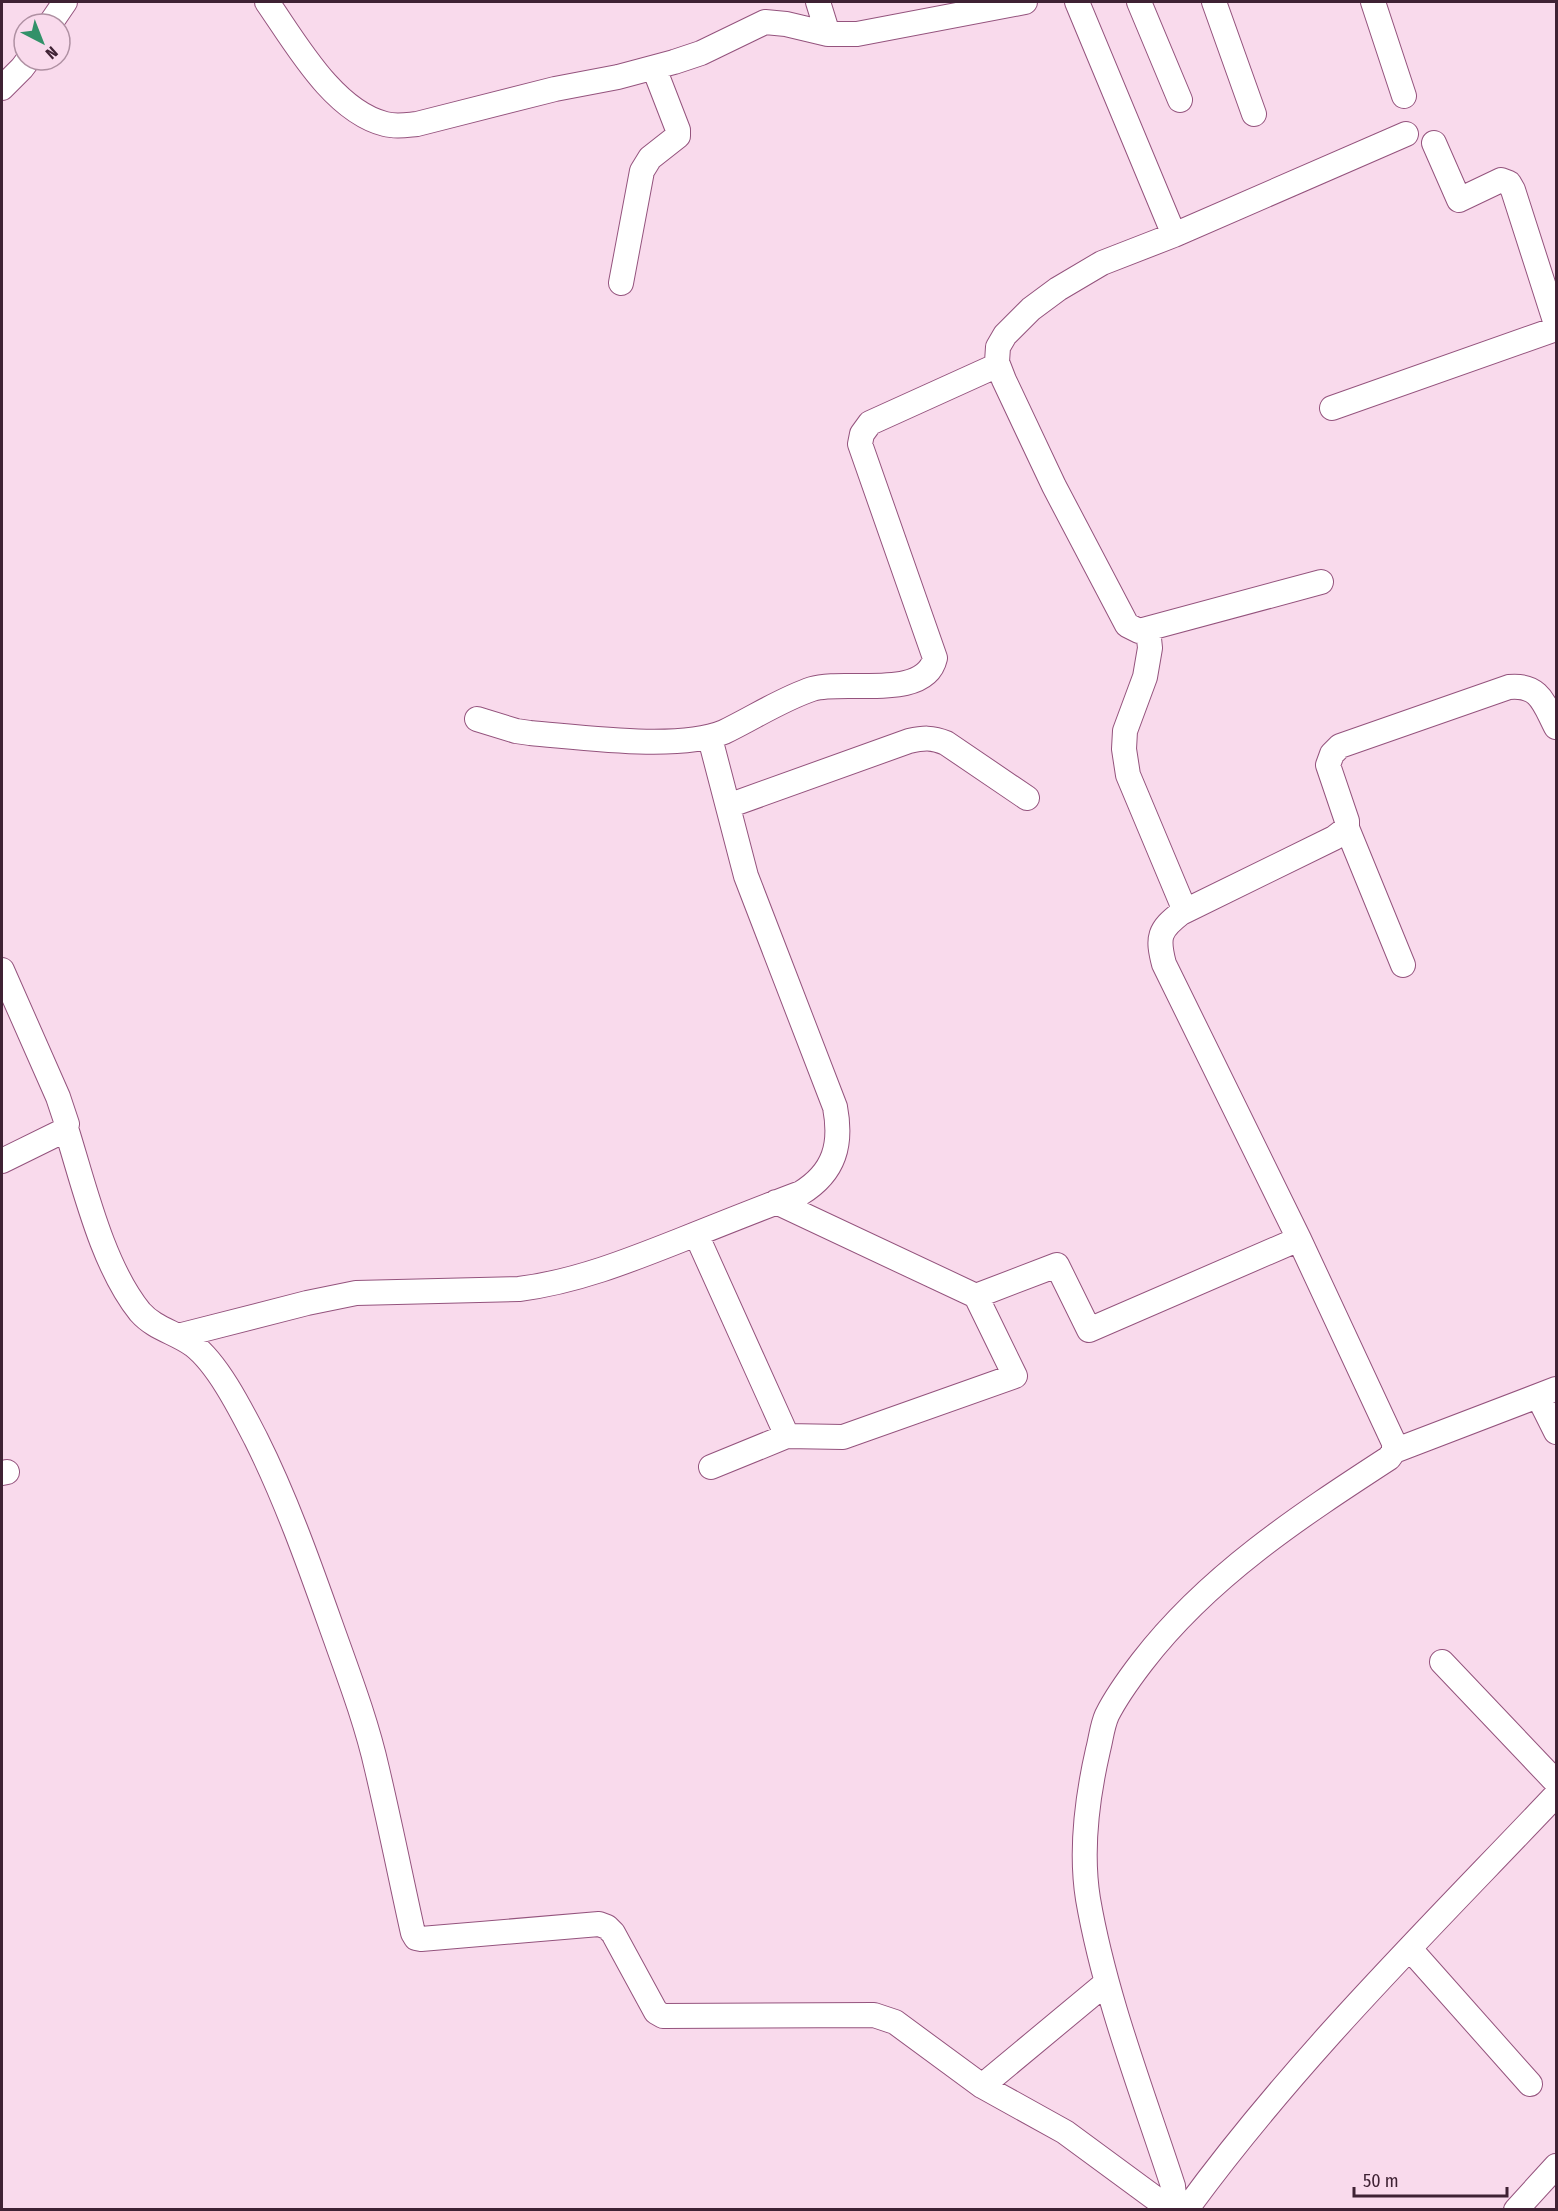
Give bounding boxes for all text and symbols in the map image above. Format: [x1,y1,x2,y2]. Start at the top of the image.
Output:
north arrow [12,12,72,72]
text: N [42,43,62,63]
scale bar [1354,2160,1507,2198]
text: 50 m [1363,2170,1399,2192]

